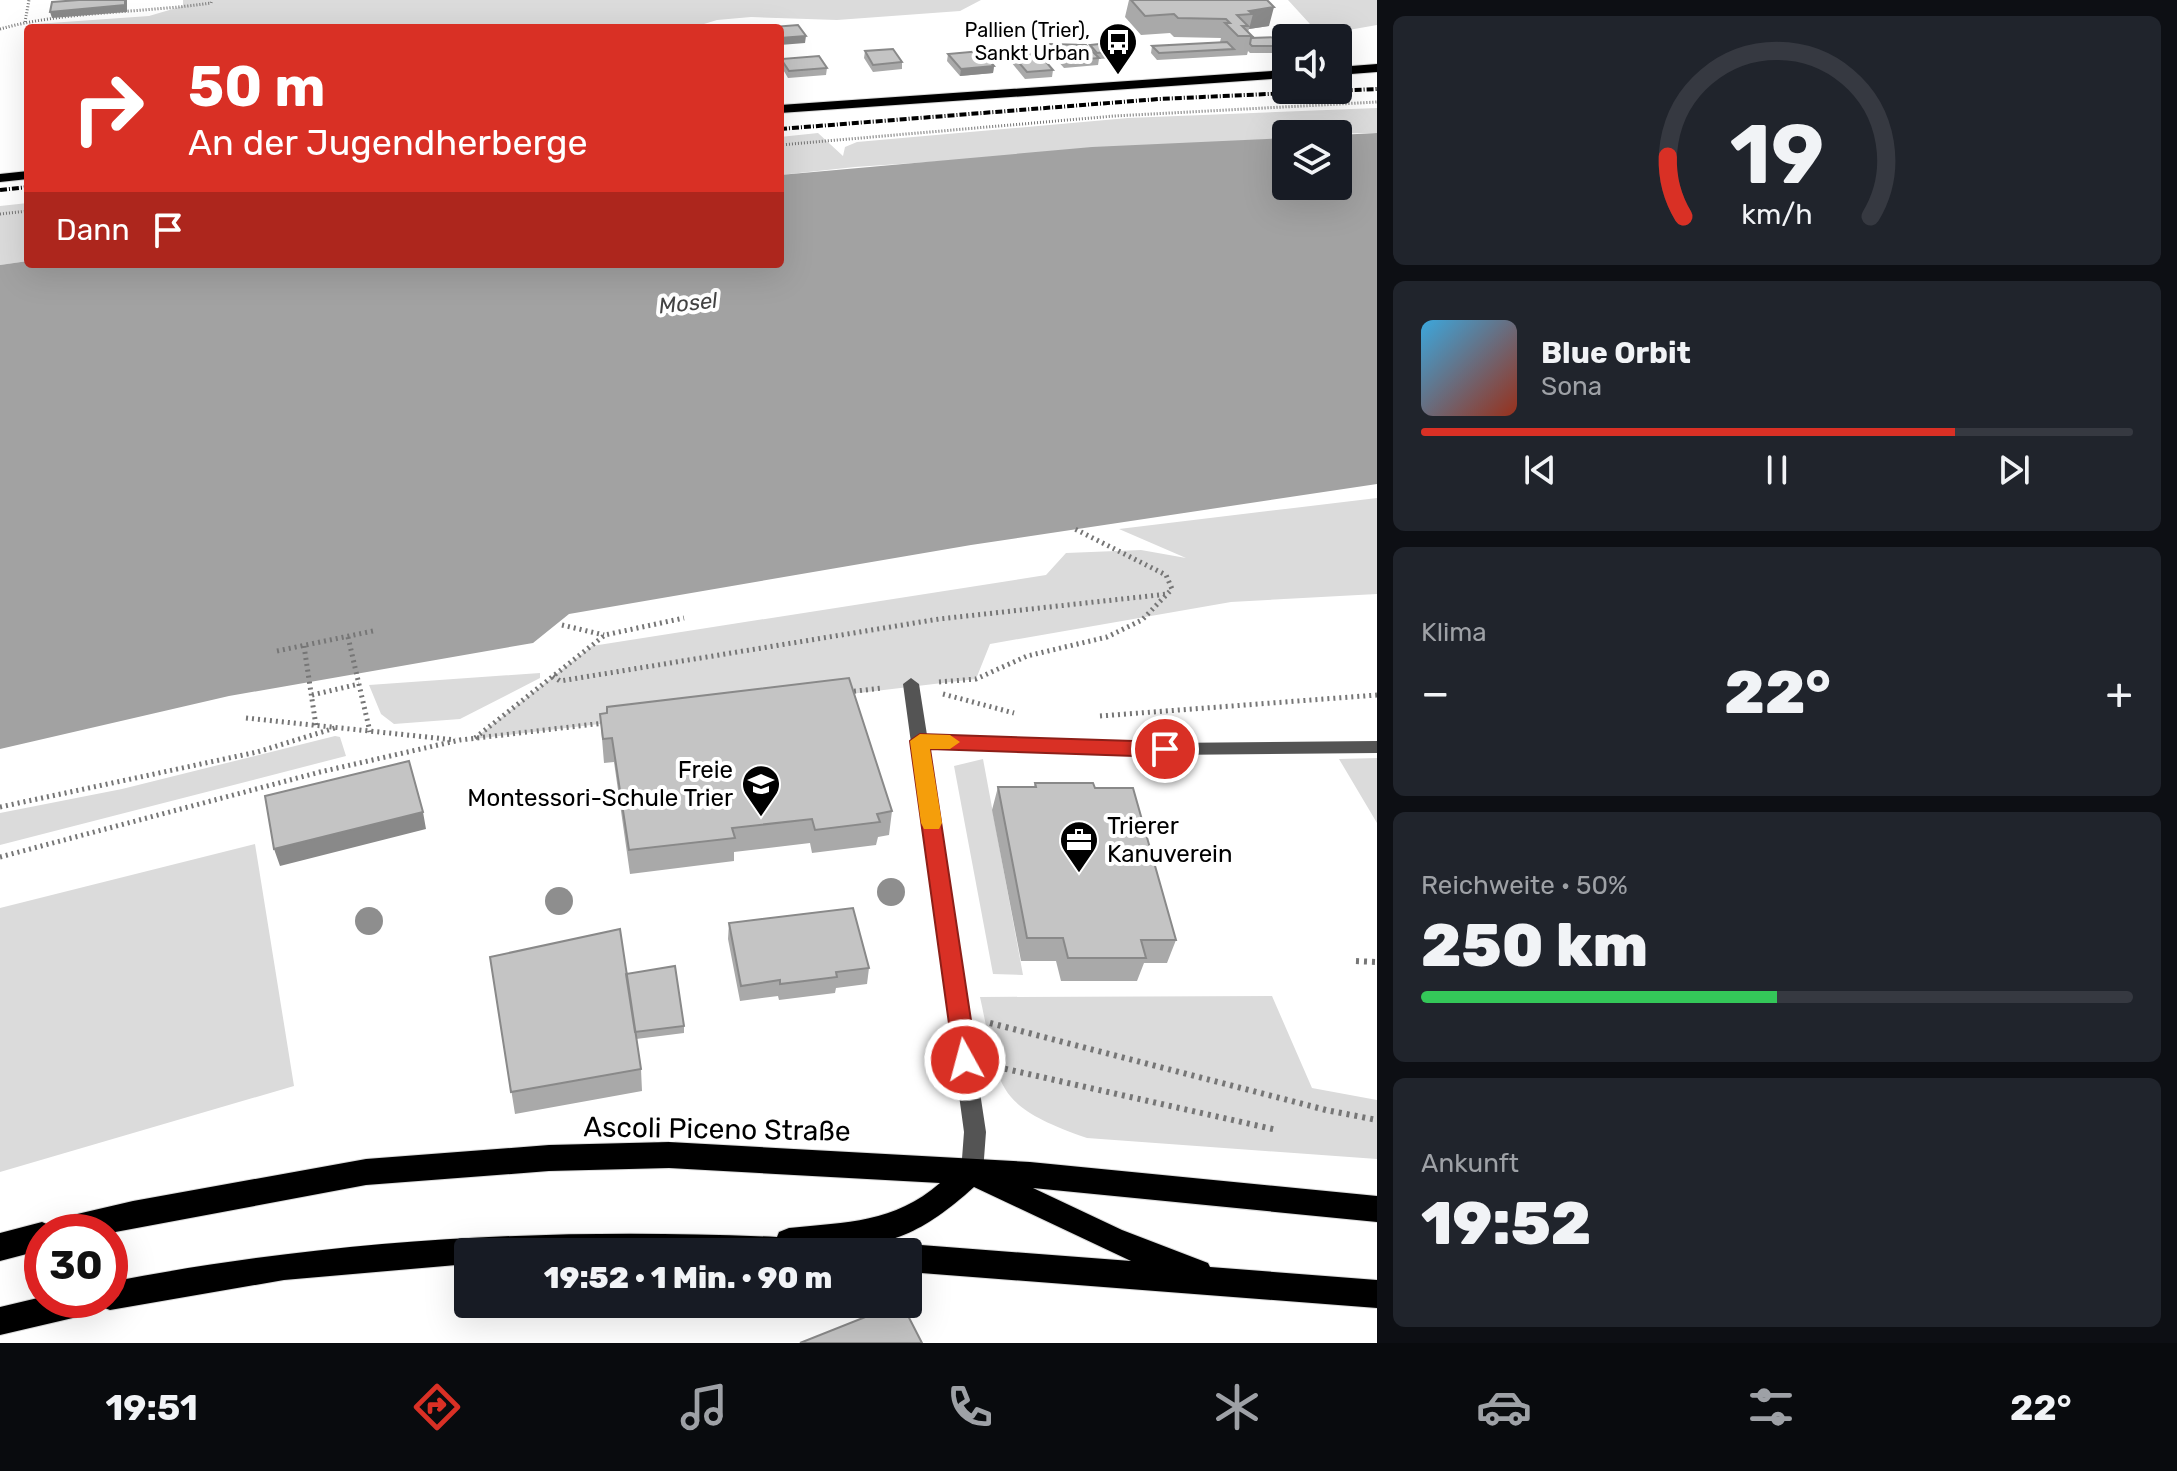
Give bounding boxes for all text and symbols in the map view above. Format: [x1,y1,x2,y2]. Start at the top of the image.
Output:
place label: Pallien (Trier), Sankt Urban [965,18,1090,65]
bus stop icon: Pallien (Trier), Sankt Urban [1097,21,1139,76]
map controls [1272,24,1352,200]
button: sound [1272,24,1352,104]
text: 50 m [188,54,325,120]
icon: right [56,56,160,160]
text: 19 [1730,104,1824,203]
button: layers [1272,120,1352,200]
text: An der Jugendherberge [188,121,588,164]
text: km/h [1741,197,1813,231]
icon: arrive [146,208,190,252]
text: Dann [56,212,130,248]
water label: Mosel [657,286,719,320]
text: Blue Orbit [1541,335,1691,371]
text: Sona [1541,371,1602,402]
icon: previous [1518,448,1562,492]
icon: pause [1755,448,1799,492]
icon: next [1992,448,2036,492]
text: Klima [1421,617,1487,648]
text: 22° [1724,657,1831,728]
text: − [1421,667,1450,719]
text: + [2106,667,2133,719]
pin [1131,715,1199,783]
icon: arrive [1143,727,1187,771]
place label: Freie Montessori-Schule Trier [467,756,733,812]
school or university icon: Freie Montessori-Schule Trier [740,763,782,818]
place label: Trierer Kanuverein [1107,812,1232,868]
office icon: Trierer Kanuverein [1058,819,1100,874]
text: Reichweite · 50% [1421,870,1628,901]
text: 250 km [1421,910,1648,981]
position arrow [923,1018,1007,1102]
street label: Ascoli Piceno Straße [583,1110,851,1148]
text: Ankunft [1421,1148,1519,1179]
text: 19:52 [1421,1188,1591,1259]
speed limit sign: 30 [24,1214,128,1318]
text: 19:52 · 1 Min. · 90 m [544,1260,832,1296]
icon: directions [409,1379,465,1435]
icon: music [676,1379,732,1435]
icon: phone [942,1379,998,1435]
icon: climate [1209,1379,1265,1435]
icon: car [1476,1379,1532,1435]
icon: filters [1743,1379,1799,1435]
text: 19:51 [105,1386,198,1429]
text: 22° [2010,1386,2072,1429]

